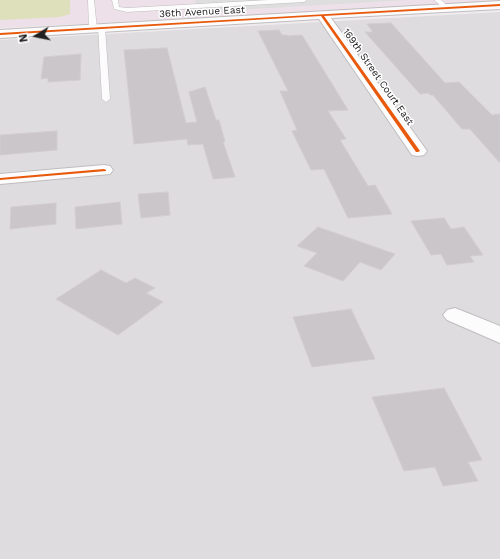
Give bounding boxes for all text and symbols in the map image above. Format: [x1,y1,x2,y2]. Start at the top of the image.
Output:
street label: 36th Avenue East [159,4,245,20]
north arrow [16,16,56,56]
street label: 169th Street Court East [340,26,416,128]
text: N [17,33,31,43]

